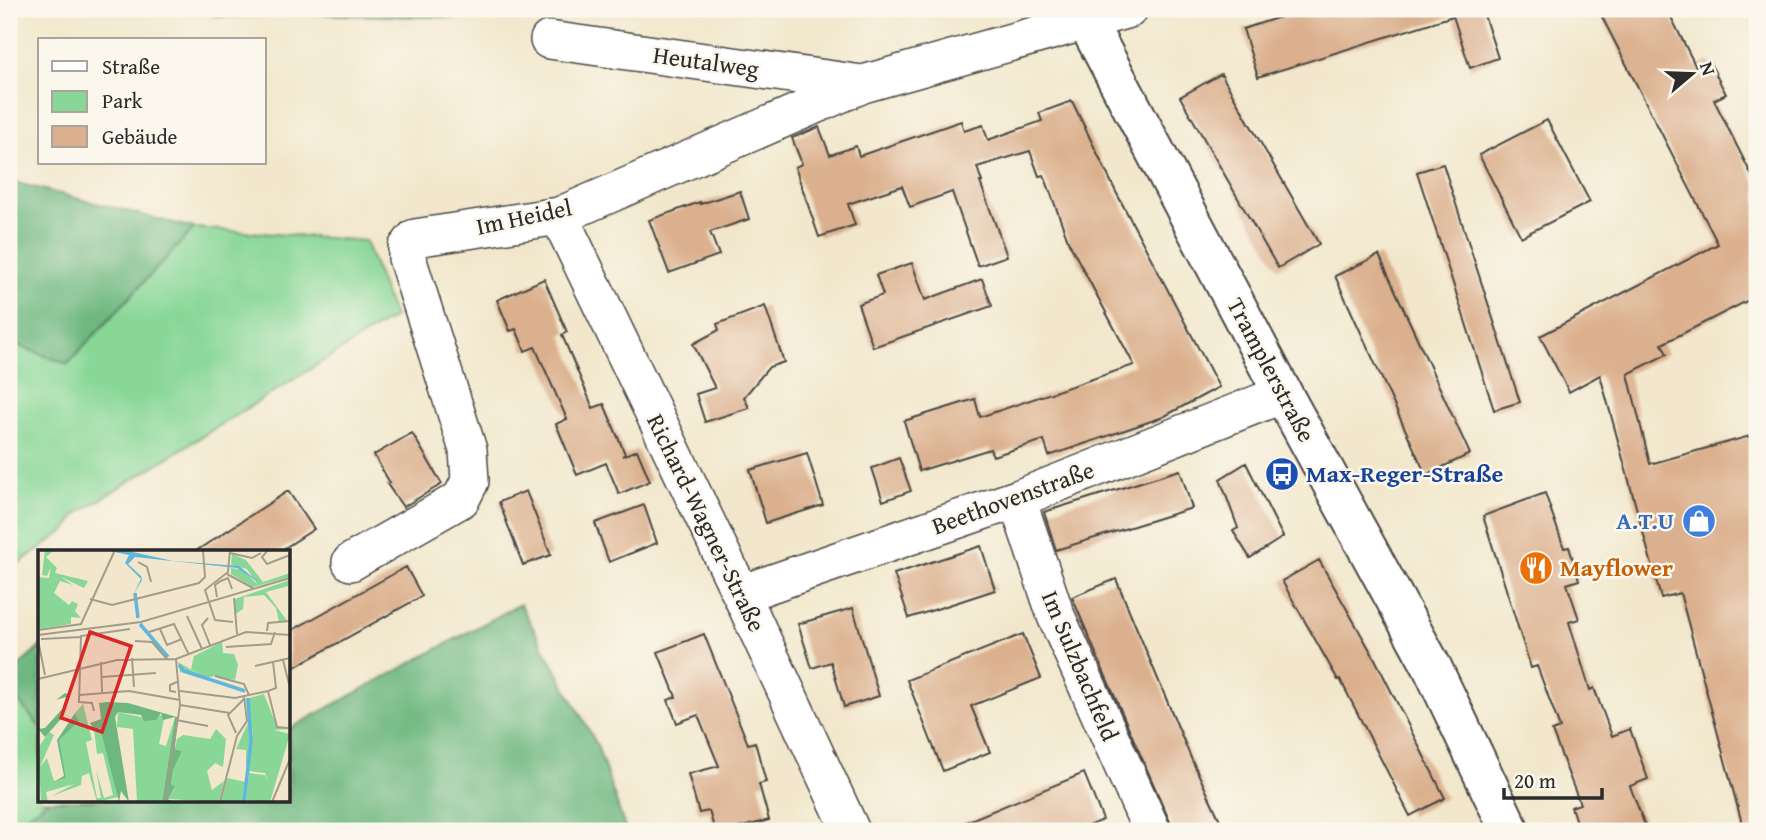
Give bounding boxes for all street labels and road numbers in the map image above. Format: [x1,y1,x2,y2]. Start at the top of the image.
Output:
street label: Heutalweg [651,37,761,86]
street label: Im Heidel [473,189,575,244]
street label: Tramplerstraße [1219,291,1324,448]
street label: Richard-Wagner-Straße [638,408,774,638]
street label: Beethovenstraße [927,452,1099,543]
street label: Im Sulzbachfeld [1033,585,1128,747]

